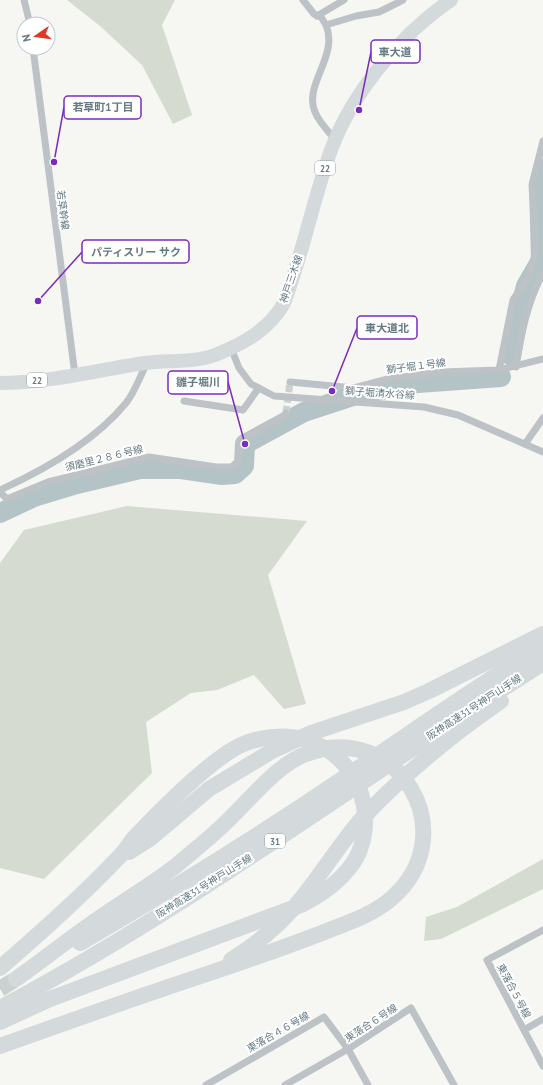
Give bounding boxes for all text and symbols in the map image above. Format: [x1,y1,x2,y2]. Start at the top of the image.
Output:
north arrow [16,16,56,56]
text: N [19,33,34,43]
callout: 車大道 [371,40,420,63]
text: 車大道 [379,45,412,59]
callout: 若草町1丁目 [64,96,141,119]
text: 若草町1丁目 [72,100,134,114]
road number: 22 [315,161,335,175]
street label: 若草幹線 [54,189,72,231]
callout: パティスリー サク [82,240,189,263]
text: パティスリー サク [91,245,181,259]
street label: 神戸三木線 [277,253,305,305]
callout: 車大道北 [357,316,417,339]
text: 車大道北 [365,321,409,335]
street label: 獅子堀１号線 [385,356,447,376]
callout: 雛子堀川 [168,371,228,394]
road number: 22 [27,373,47,387]
text: 雛子堀川 [176,375,220,389]
street label: 獅子堀清水谷線 [345,384,415,402]
street label: 須磨里２８６号線 [64,442,144,474]
street label: 阪神高速31号神戸山手線 [424,671,524,743]
road number: 31 [265,834,285,848]
street label: 阪神高速31号神戸山手線 [154,851,254,921]
street label: 東落合５号線 [494,961,534,1021]
street label: 東落合６号線 [342,1001,400,1045]
street label: 東落合４６号線 [244,1009,312,1055]

